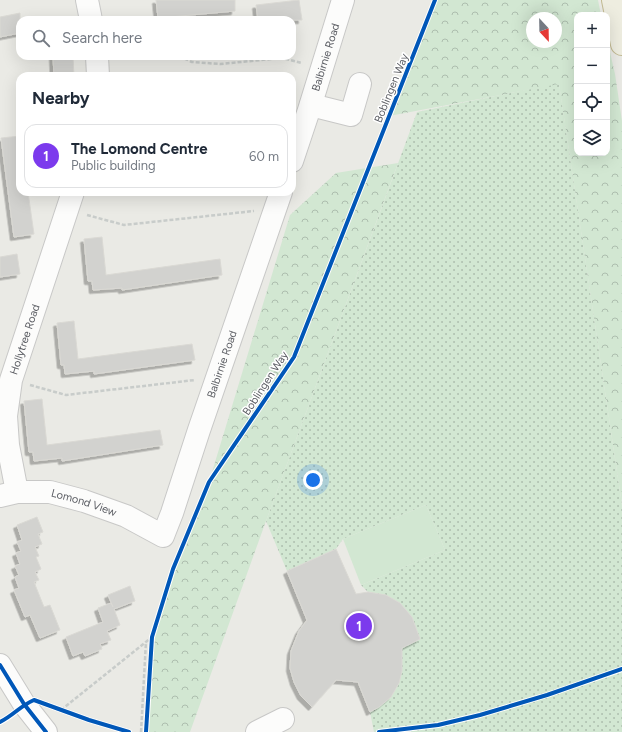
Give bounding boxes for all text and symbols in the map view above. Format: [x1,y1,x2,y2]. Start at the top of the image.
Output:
north arrow [526,12,562,48]
map controls [574,12,610,156]
button: + [574,12,610,48]
search box [16,16,296,60]
street label: Balbirnie Road [309,22,342,93]
icon: search [30,27,52,49]
text: Search here [62,29,142,47]
button: − [574,48,610,84]
street label: Boblingen Way [372,52,411,125]
button: locate [574,84,610,120]
text: Nearby [32,88,90,108]
button: layers [574,120,610,156]
text: The Lomond Centre [71,140,208,158]
text: 1 [43,149,49,164]
text: 60 m [249,149,279,164]
text: Public building [71,158,156,173]
street label: Hollytree Road [7,303,43,376]
street label: Balbirnie Road [205,329,240,400]
street label: Boblingen Way [240,349,291,418]
your location [303,470,323,490]
street label: Lomond View [50,487,119,519]
pin: 1 [346,611,372,641]

